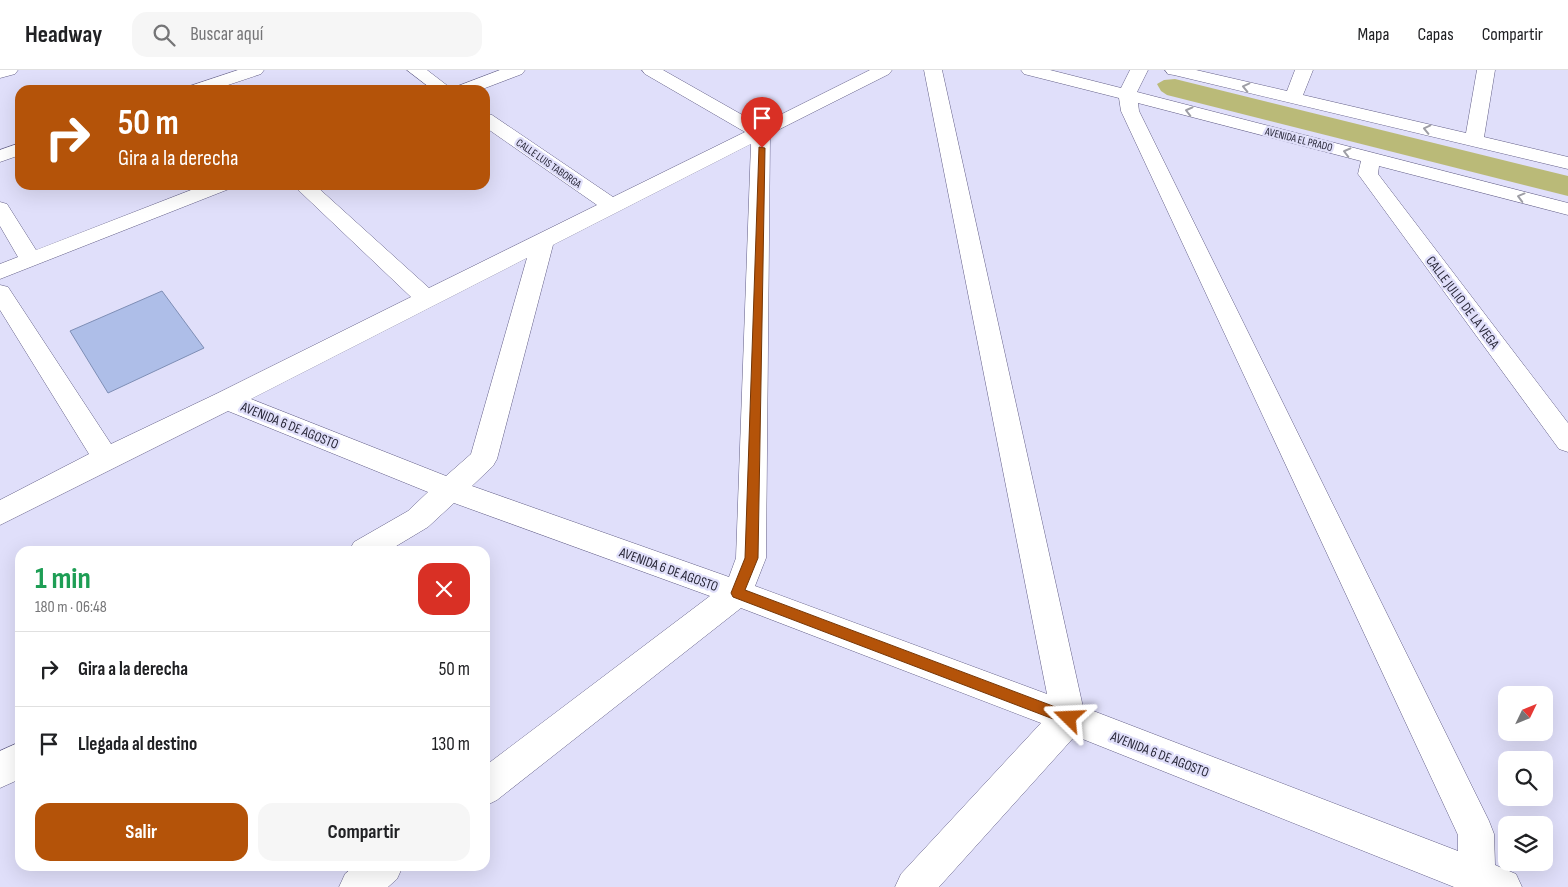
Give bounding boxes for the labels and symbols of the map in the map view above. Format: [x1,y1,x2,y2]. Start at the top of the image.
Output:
one-way arrow [1241,82,1250,93]
pin [741,97,783,148]
one-way arrow [1185,106,1194,117]
one-way arrow [1422,124,1431,135]
street label: AVENIDA EL PRADO [1263,125,1334,154]
street label: CALLE LUIS TABORGA [514,136,584,191]
one-way arrow [1343,147,1351,157]
one-way arrow [1517,192,1525,202]
street label: CALLE JULIO DE LA VEGA [1422,253,1504,353]
street label: AVENIDA 6 DE AGOSTO [238,398,341,453]
street label: AVENIDA 6 DE AGOSTO [616,543,721,595]
north arrow [1498,686,1552,741]
position arrow [1042,691,1094,743]
street label: AVENIDA 6 DE AGOSTO [1107,728,1211,781]

